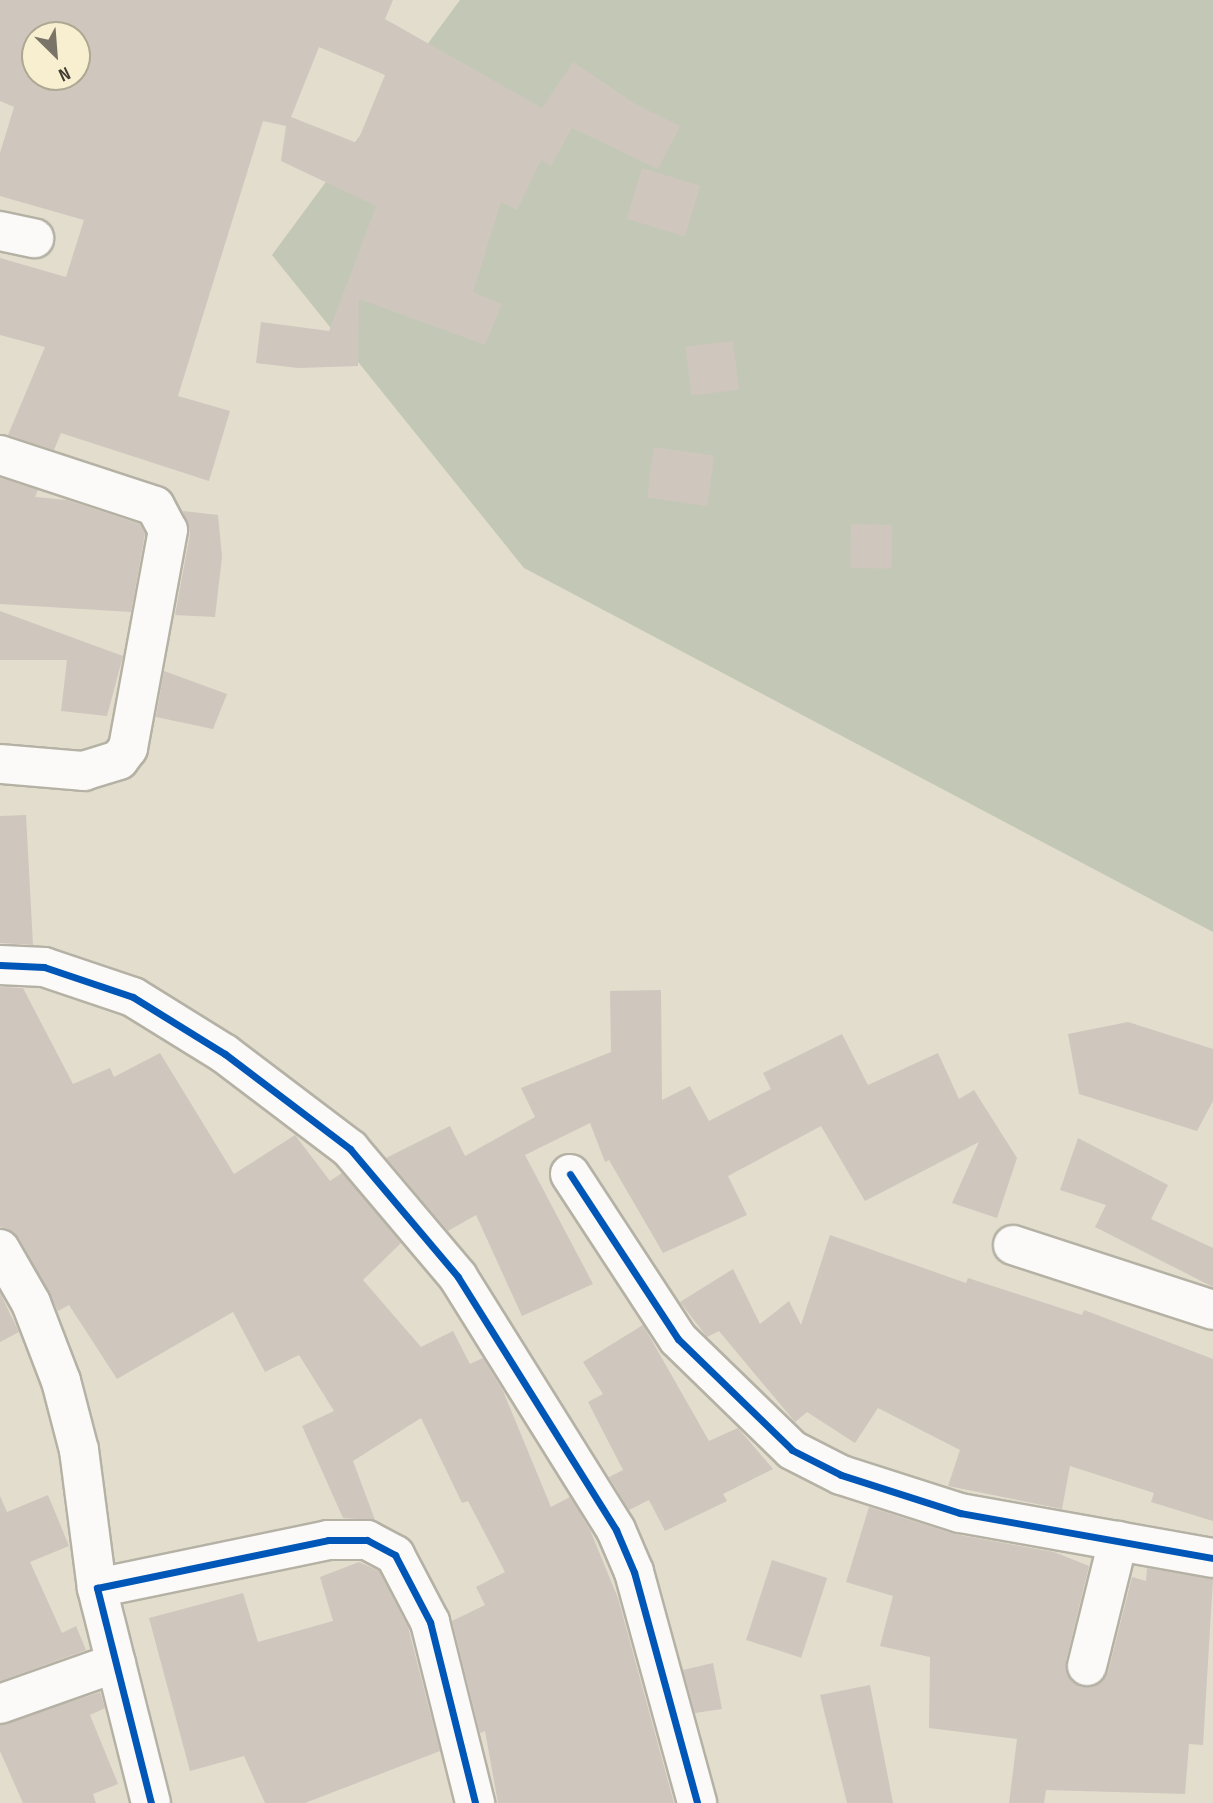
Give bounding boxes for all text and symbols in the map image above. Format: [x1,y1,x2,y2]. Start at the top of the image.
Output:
north arrow [21,21,91,91]
text: N [55,61,74,86]

